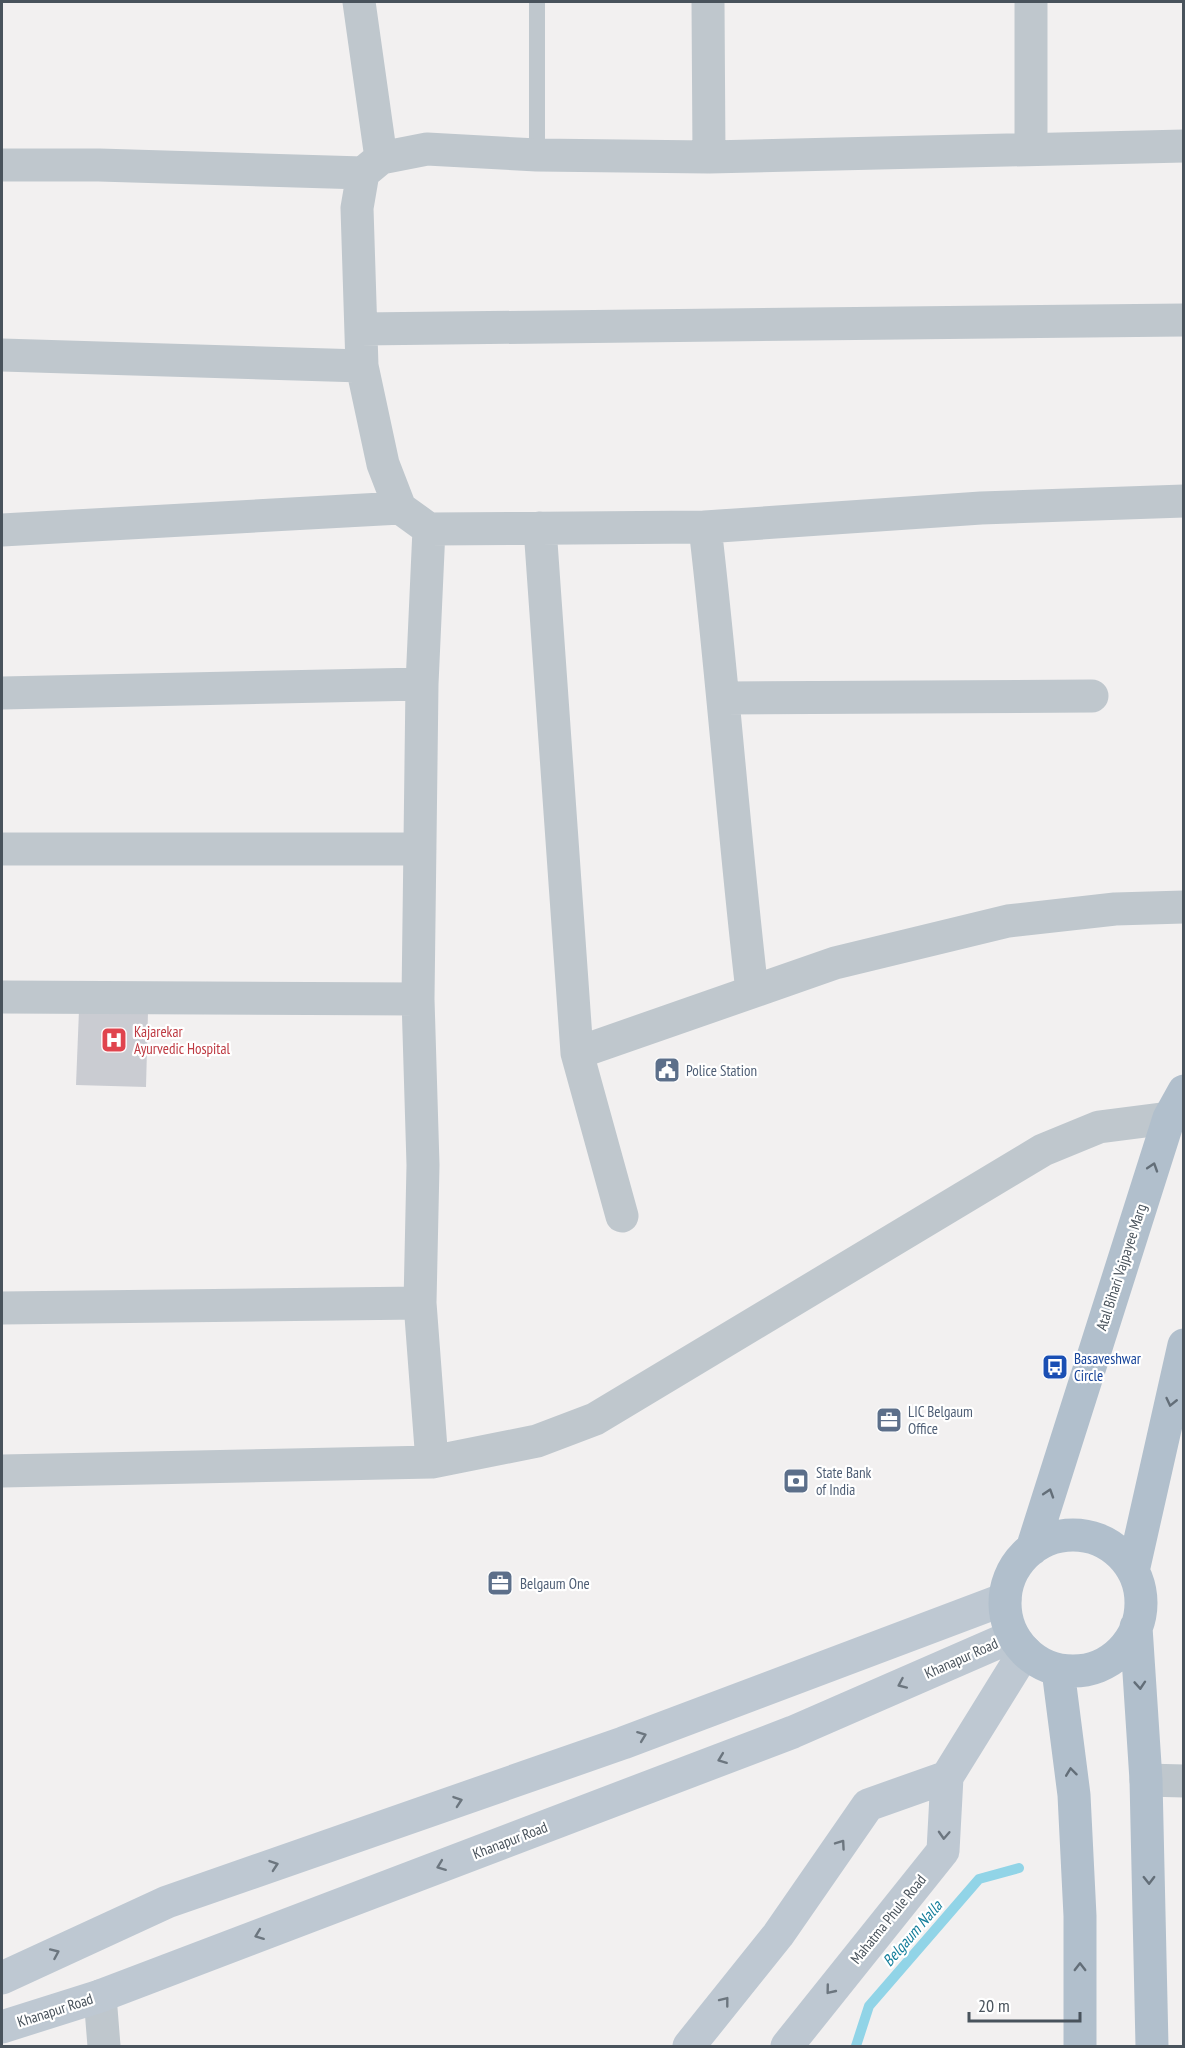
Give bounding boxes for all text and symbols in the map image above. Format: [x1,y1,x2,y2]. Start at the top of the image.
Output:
place label: Kajarekar Ayurvedic Hospital [134,1022,230,1058]
hospital icon: Kajarekar Ayurvedic Hospital [99,1025,129,1055]
public building icon: Police Station [652,1055,682,1085]
place label: Police Station [686,1061,757,1080]
one-way arrow [1146,1162,1158,1173]
street label: Atal Bihari Vajpayee Marg [1092,1201,1150,1333]
place label: Basaveshwar Circle [1074,1349,1142,1385]
bus stop icon: Basaveshwar Circle [1040,1352,1070,1382]
one-way arrow [1165,1396,1178,1406]
place label: LIC Belgaum Office [908,1402,973,1438]
office icon: LIC Belgaum Office [874,1405,904,1435]
place label: State Bank of India [816,1463,872,1499]
bank icon: State Bank of India [781,1466,811,1496]
one-way arrow [1042,1488,1055,1499]
office icon: Belgaum One [485,1568,515,1598]
place label: Belgaum One [520,1574,590,1593]
street label: Khanapur Road [921,1633,1001,1683]
one-way arrow [897,1677,908,1689]
one-way arrow [1133,1681,1146,1690]
one-way arrow [636,1731,647,1743]
one-way arrow [717,1752,728,1764]
one-way arrow [1065,1768,1078,1777]
one-way arrow [453,1795,463,1808]
street label: Khanapur Road [470,1817,550,1863]
one-way arrow [937,1831,950,1840]
one-way arrow [834,1840,845,1851]
one-way arrow [268,1859,279,1872]
one-way arrow [437,1859,448,1871]
street label: Mahatma Phule Road [846,1870,930,1968]
one-way arrow [1142,1875,1155,1884]
water label: Belgaum Nalla [878,1895,947,1970]
one-way arrow [254,1928,265,1941]
one-way arrow [48,1949,59,1961]
one-way arrow [1074,1963,1086,1972]
one-way arrow [827,1983,838,1994]
scale bar [969,1985,1080,2023]
street label: Khanapur Road [15,1989,95,2031]
text: 20 m [978,1994,1010,2017]
one-way arrow [718,1996,729,2007]

